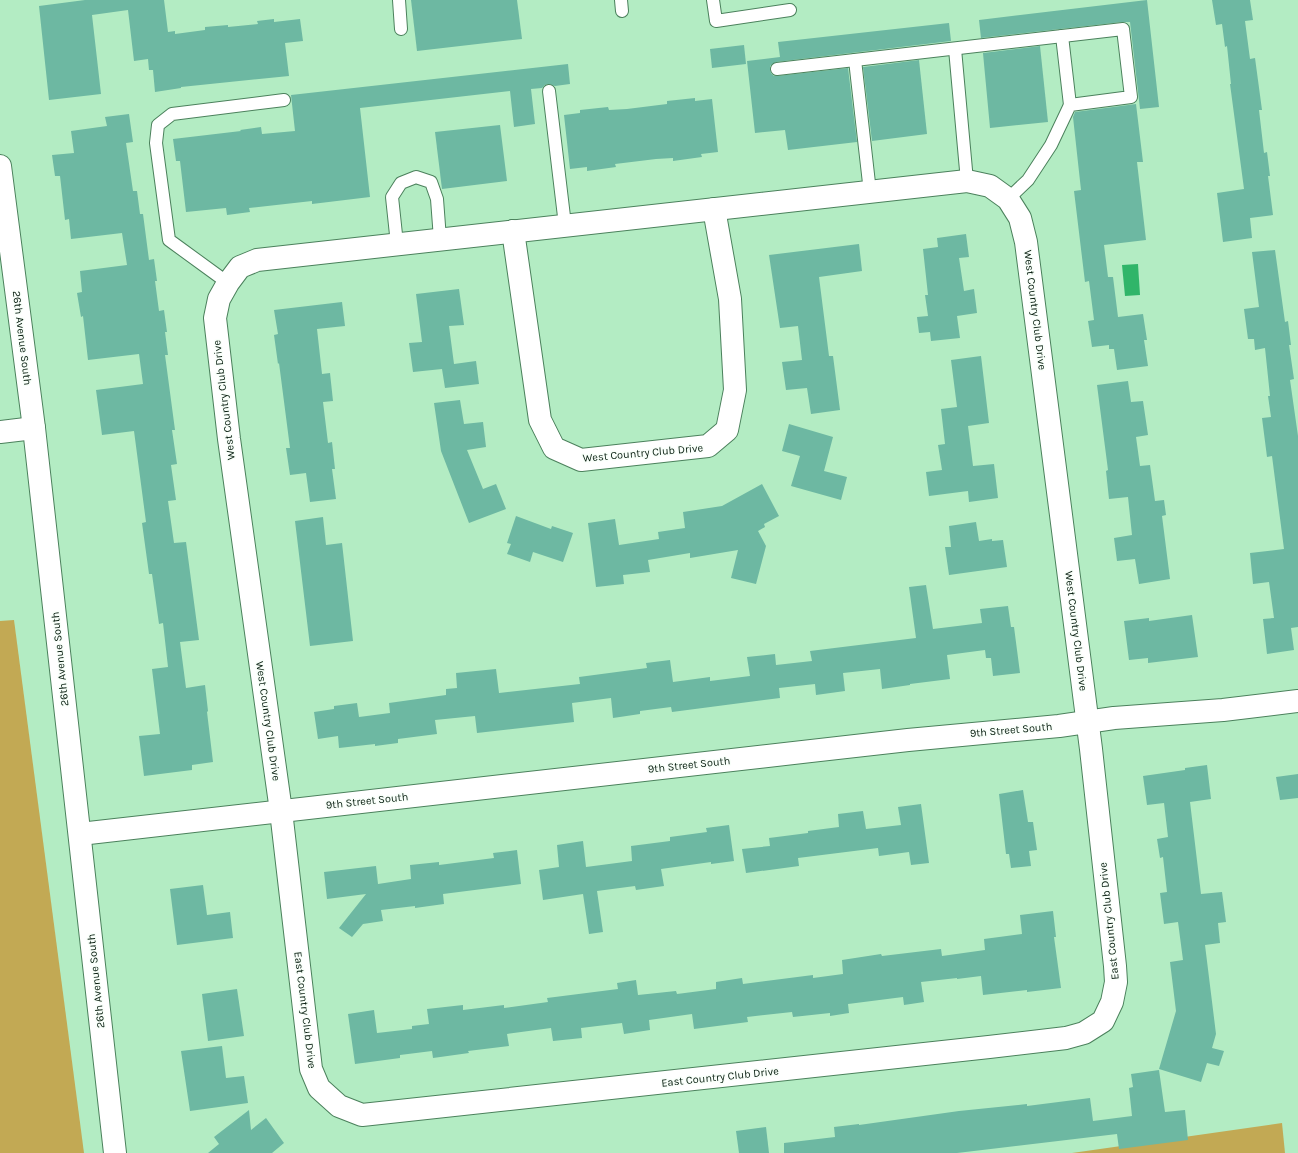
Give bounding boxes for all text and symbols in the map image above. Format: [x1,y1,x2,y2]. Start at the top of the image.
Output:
street label: West Country Club Drive [1021,249,1049,371]
street label: 26th Avenue South [10,290,34,386]
street label: West Country Club Drive [210,339,238,461]
street label: West Country Club Drive [582,441,704,465]
street label: West Country Club Drive [1062,570,1090,692]
street label: 26th Avenue South [49,611,71,707]
street label: West Country Club Drive [253,660,283,782]
street label: 9th Street South [969,720,1053,740]
street label: 9th Street South [647,754,731,776]
street label: 9th Street South [325,790,409,812]
street label: East Country Club Drive [1096,861,1122,980]
street label: 26th Avenue South [85,933,107,1029]
street label: East Country Club Drive [291,951,319,1070]
street label: East Country Club Drive [661,1064,780,1090]

